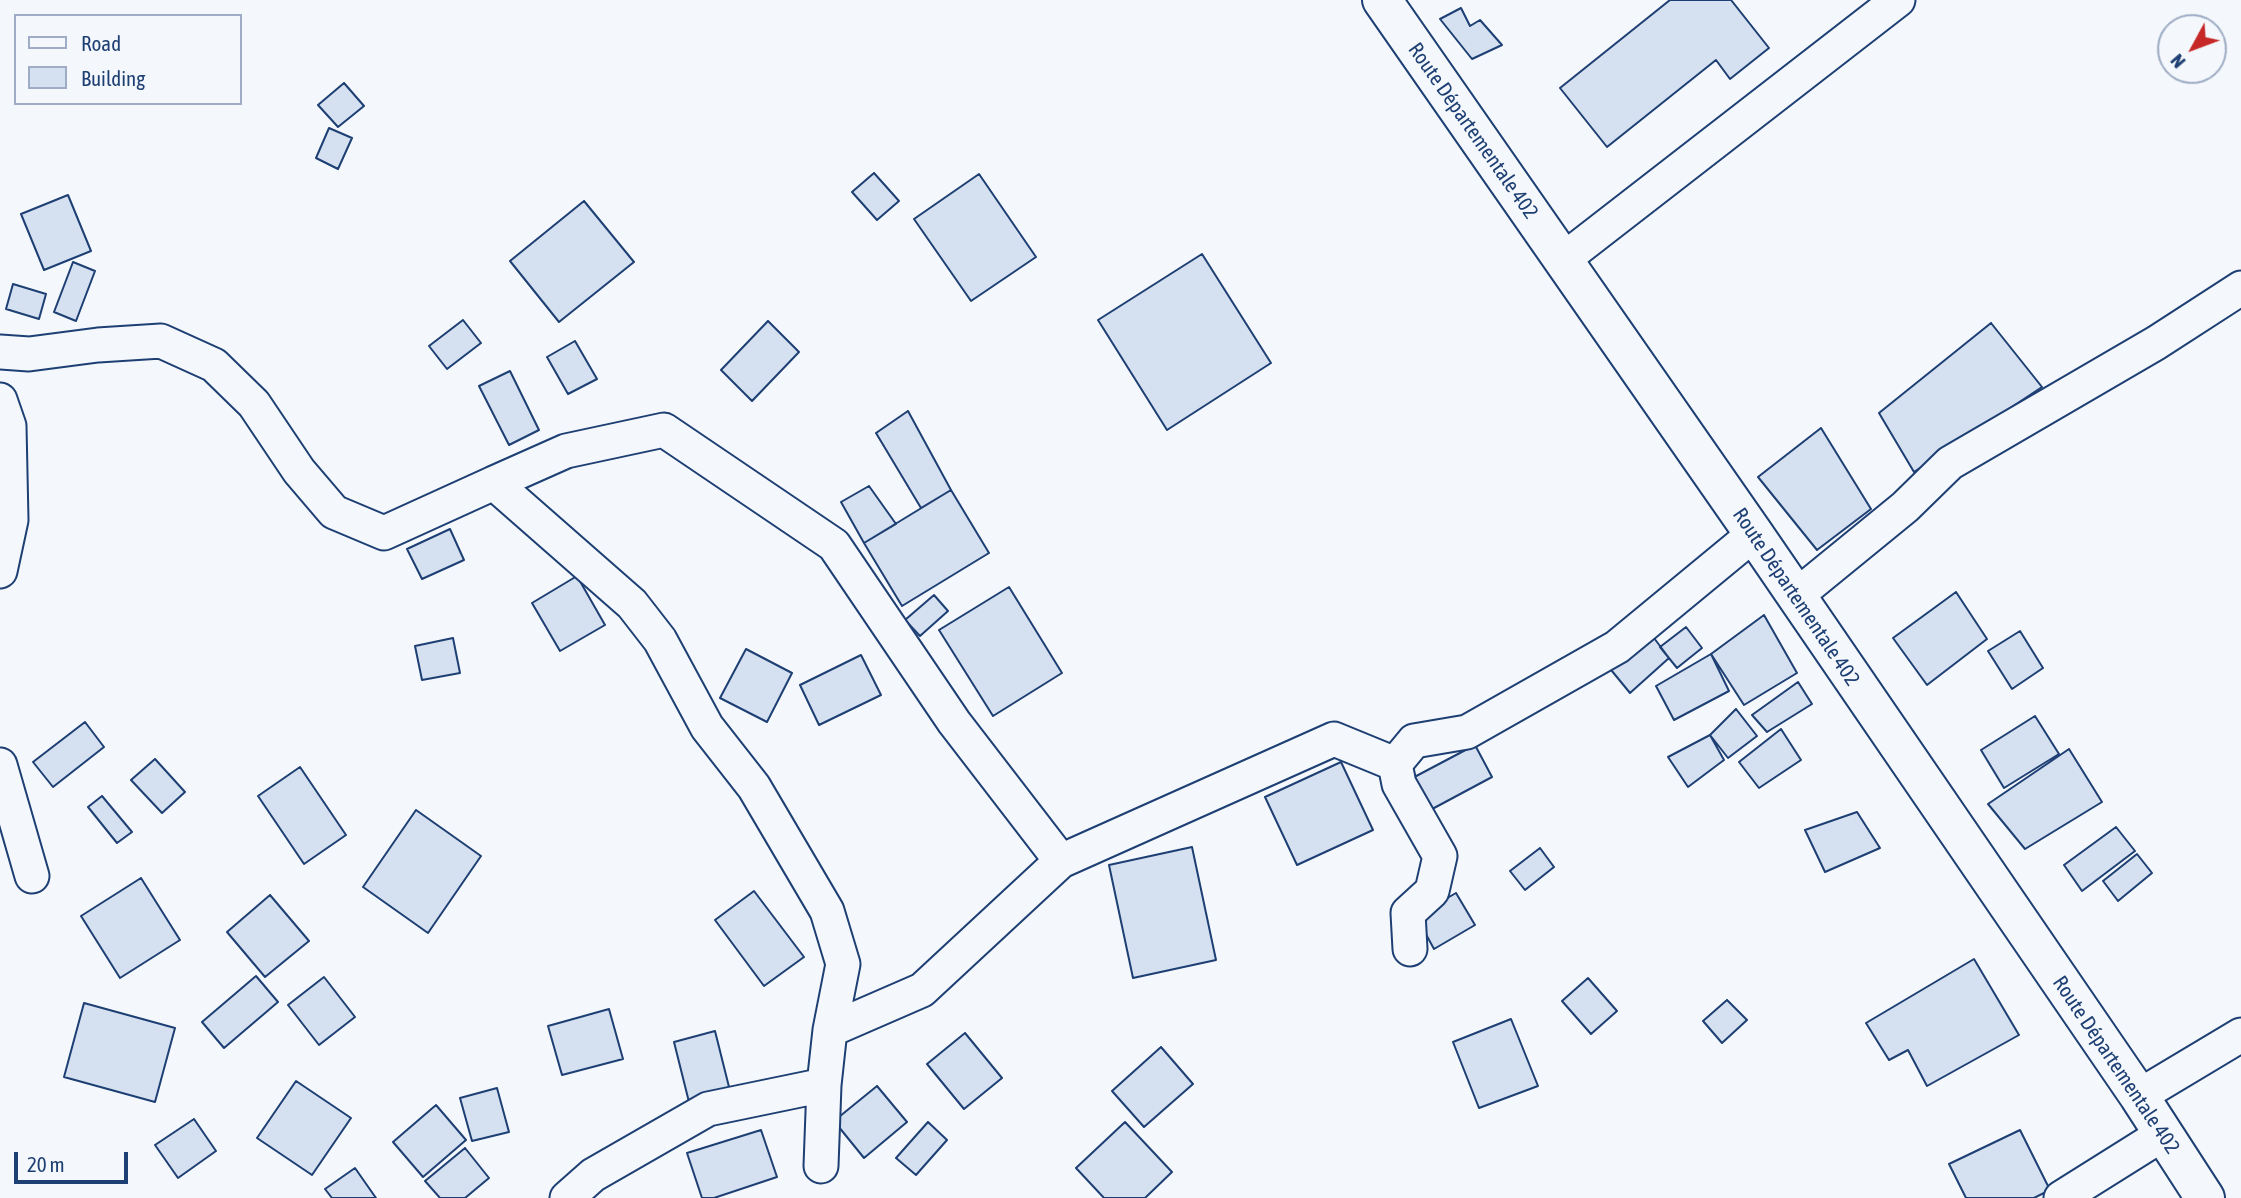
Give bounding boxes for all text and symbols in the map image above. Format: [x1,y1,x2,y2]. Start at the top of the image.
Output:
legend [14,14,242,105]
north arrow [2157,14,2227,84]
text: Road [81,31,121,55]
street label: Route Départementale 402 [1403,38,1543,224]
text: N [2166,50,2190,73]
text: Building [81,66,145,90]
street label: Route Départementale 402 [1727,503,1865,691]
street label: Route Départementale 402 [2047,971,2185,1159]
scale bar [18,1138,131,1182]
text: 20 m [27,1152,65,1176]

